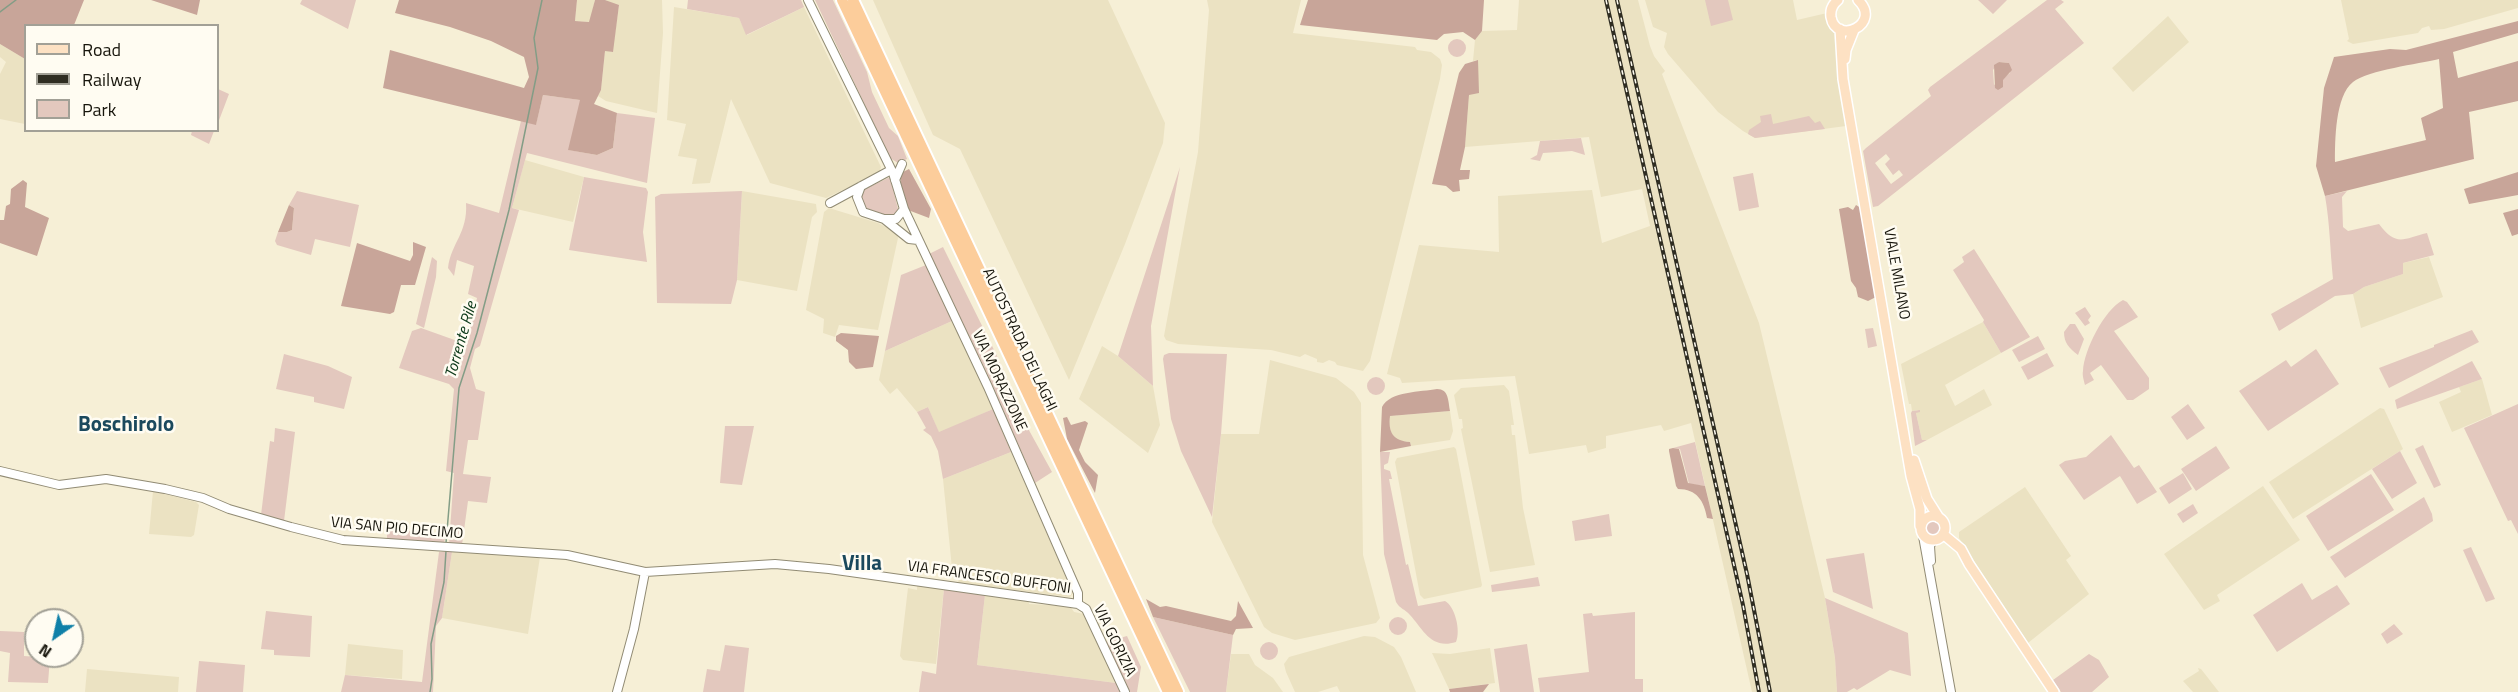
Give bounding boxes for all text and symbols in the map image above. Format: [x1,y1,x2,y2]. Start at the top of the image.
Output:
legend [24,24,219,132]
text: Road [82,36,121,63]
text: Railway [82,66,141,93]
text: Park [82,96,116,123]
street label: VIALE MILANO [1879,227,1913,321]
street label: AUTOSTRADA DEI LAGHI [978,266,1060,414]
water label: Torrente Rile [442,300,482,380]
street label: VIA MORAZZONE [968,328,1030,434]
district label: Boschirolo [78,413,174,439]
street label: VIA SAN PIO DECIMO [330,514,464,544]
district label: Villa [842,552,882,578]
street label: VIA FRANCESCO BUFFONI [906,558,1072,598]
street label: VIA GORIZIA [1089,602,1139,680]
north arrow [24,608,84,668]
text: N [34,638,56,664]

